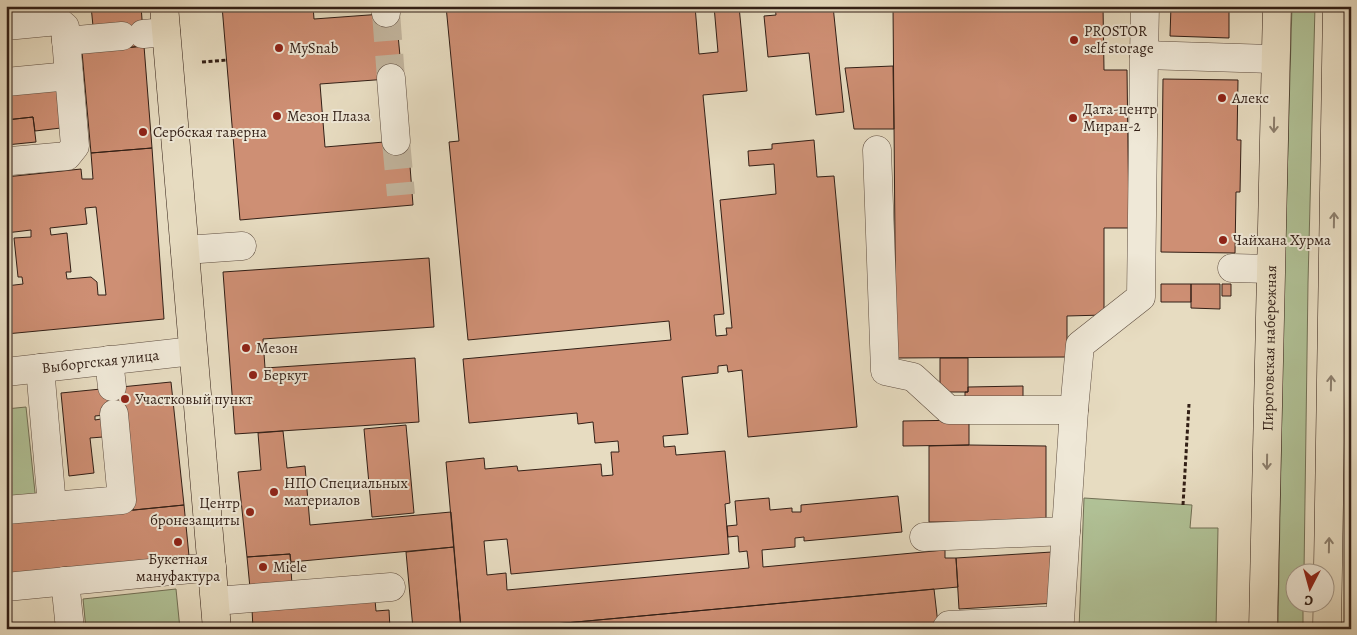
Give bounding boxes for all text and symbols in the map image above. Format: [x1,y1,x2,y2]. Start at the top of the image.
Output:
place label: PROSTOR self storage [1084,21,1154,58]
marker: PROSTOR self storage [1068,34,1080,46]
place label: MySnab [289,38,339,58]
marker: MySnab [273,42,285,54]
place label: Алекс [1231,88,1269,108]
marker: Алекс [1216,92,1228,104]
place label: Дата-центр Миран-2 [1083,99,1157,136]
place label: Мезон Плаза [287,106,370,126]
marker: Мезон Плаза [271,110,283,122]
marker: Дата-центр Миран-2 [1067,112,1079,124]
one-way arrow [1269,116,1279,133]
place label: Сербская таверна [153,122,267,142]
marker: Сербская таверна [137,126,149,138]
one-way arrow [1329,212,1339,228]
place label: Чайхана Хурма [1233,230,1331,250]
marker: Чайхана Хурма [1217,234,1229,246]
street label: Пироговская набережная [1257,265,1281,431]
place label: Мезон [256,338,298,358]
marker: Мезон [240,342,252,354]
street label: Выборгская улица [41,345,160,378]
place label: Беркут [263,365,308,385]
marker: Беркут [247,369,259,381]
one-way arrow [1326,375,1336,391]
place label: Участковый пункт [135,389,253,409]
marker: Участковый пункт [119,393,131,405]
one-way arrow [1262,454,1271,470]
place label: НПО Специальных материалов [284,473,409,510]
marker: НПО Специальных материалов [268,486,280,498]
place label: Центр бронезащиты [150,493,240,530]
marker: Центр бронезащиты [244,506,256,518]
marker: Букетная мануфактура [172,536,184,548]
one-way arrow [1324,537,1334,554]
place label: Букетная мануфактура [136,549,220,586]
place label: Miele [273,557,307,577]
marker: Miele [257,561,269,573]
north arrow [1284,562,1334,612]
text: С [1303,590,1314,610]

